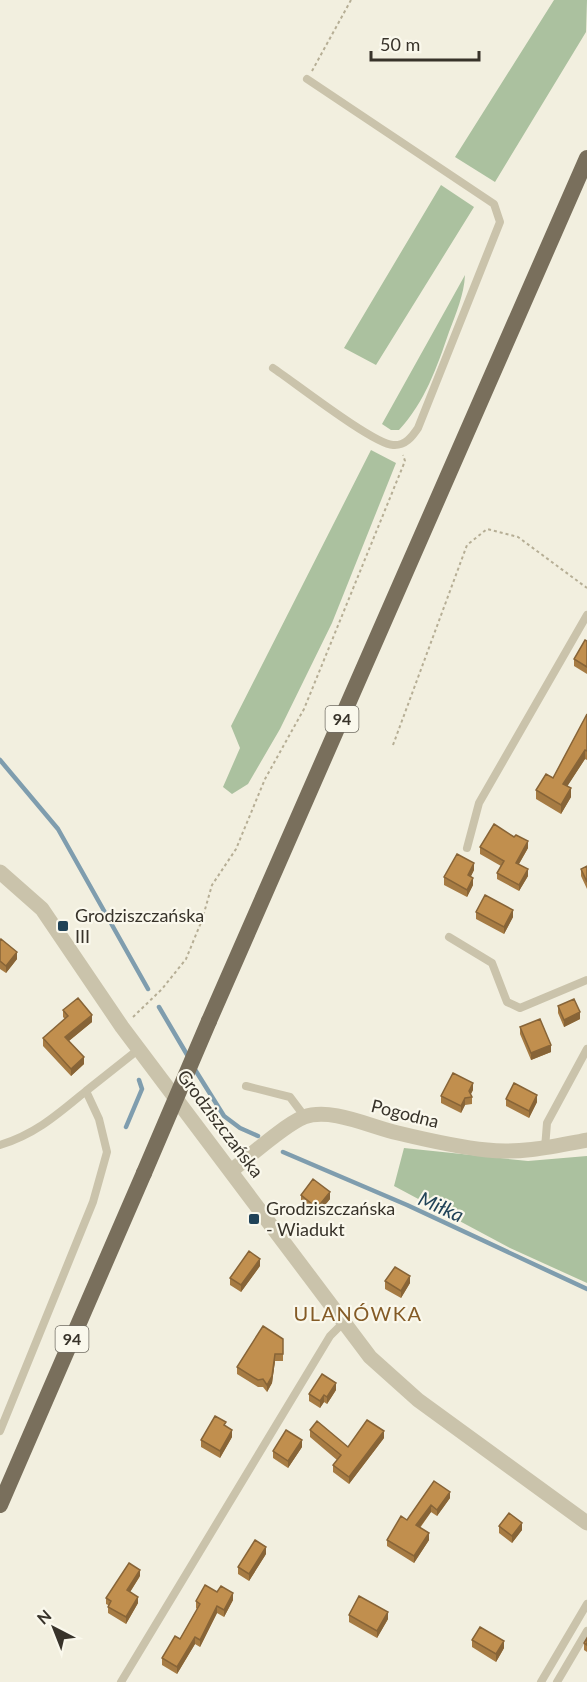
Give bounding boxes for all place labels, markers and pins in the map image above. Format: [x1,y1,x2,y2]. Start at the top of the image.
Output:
place label: Grodziszczańska III [75,904,204,947]
marker: Grodziszczańska III [56,919,70,933]
place label: Grodziszczańska - Wiadukt [266,1197,395,1240]
marker: Grodziszczańska - Wiadukt [247,1212,261,1226]

